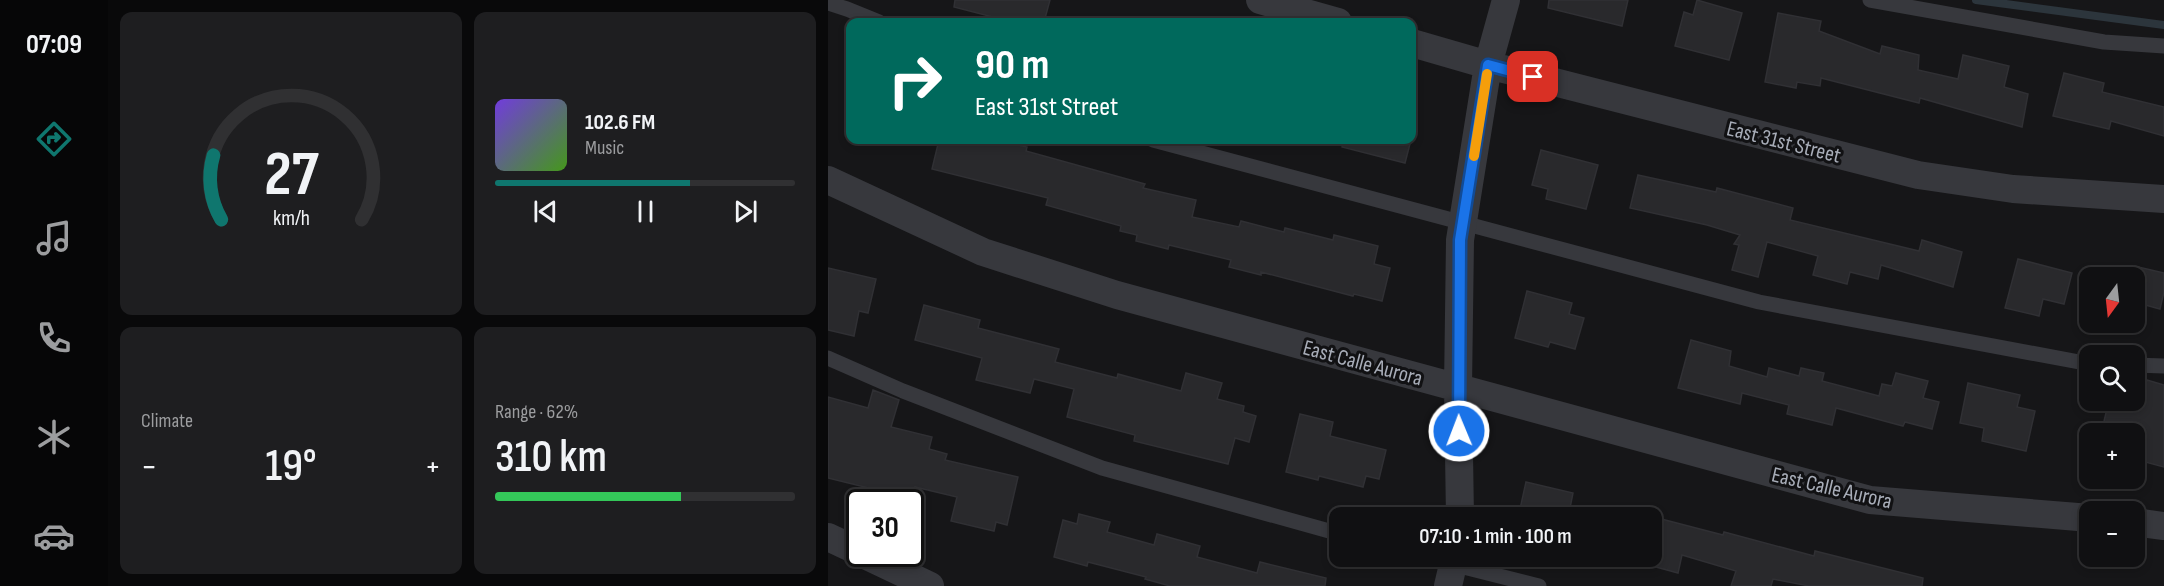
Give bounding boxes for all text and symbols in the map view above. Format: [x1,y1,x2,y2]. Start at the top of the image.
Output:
text: 07:09 [26,29,82,61]
text: 90 m [975,40,1049,91]
icon: right [876,42,954,120]
pin [1507,51,1558,102]
icon: arrive [1516,60,1549,93]
text: East 31st Street [975,91,1118,123]
text: 102.6 FM [585,109,655,136]
street label: East 31st Street [1724,115,1844,170]
icon: directions [33,118,75,160]
text: Music [585,136,624,160]
text: 27 [264,139,319,214]
icon: previous [529,195,562,228]
icon: pause [629,195,662,228]
icon: next [729,195,762,228]
text: km/h [272,207,310,232]
icon: music [33,217,75,259]
north arrow [2079,267,2145,333]
map controls [2079,267,2145,567]
icon: phone [33,317,75,359]
street label: East Calle Aurora [1300,335,1425,392]
button: search [2079,345,2145,411]
position arrow [1427,399,1491,463]
text: Range · 62% [495,400,578,424]
text: Climate [141,409,193,433]
icon: climate [33,416,75,458]
button: + [2079,423,2145,489]
text: 310 km [495,430,607,485]
text: 19° [265,439,317,494]
text: − [141,447,157,487]
text: + [425,447,441,487]
street label: East Calle Aurora [1769,462,1895,515]
speed limit sign: 30 [846,489,924,567]
button: − [2079,501,2145,567]
icon: car [33,515,75,557]
text: 07:10 · 1 min · 100 m [1419,523,1572,550]

